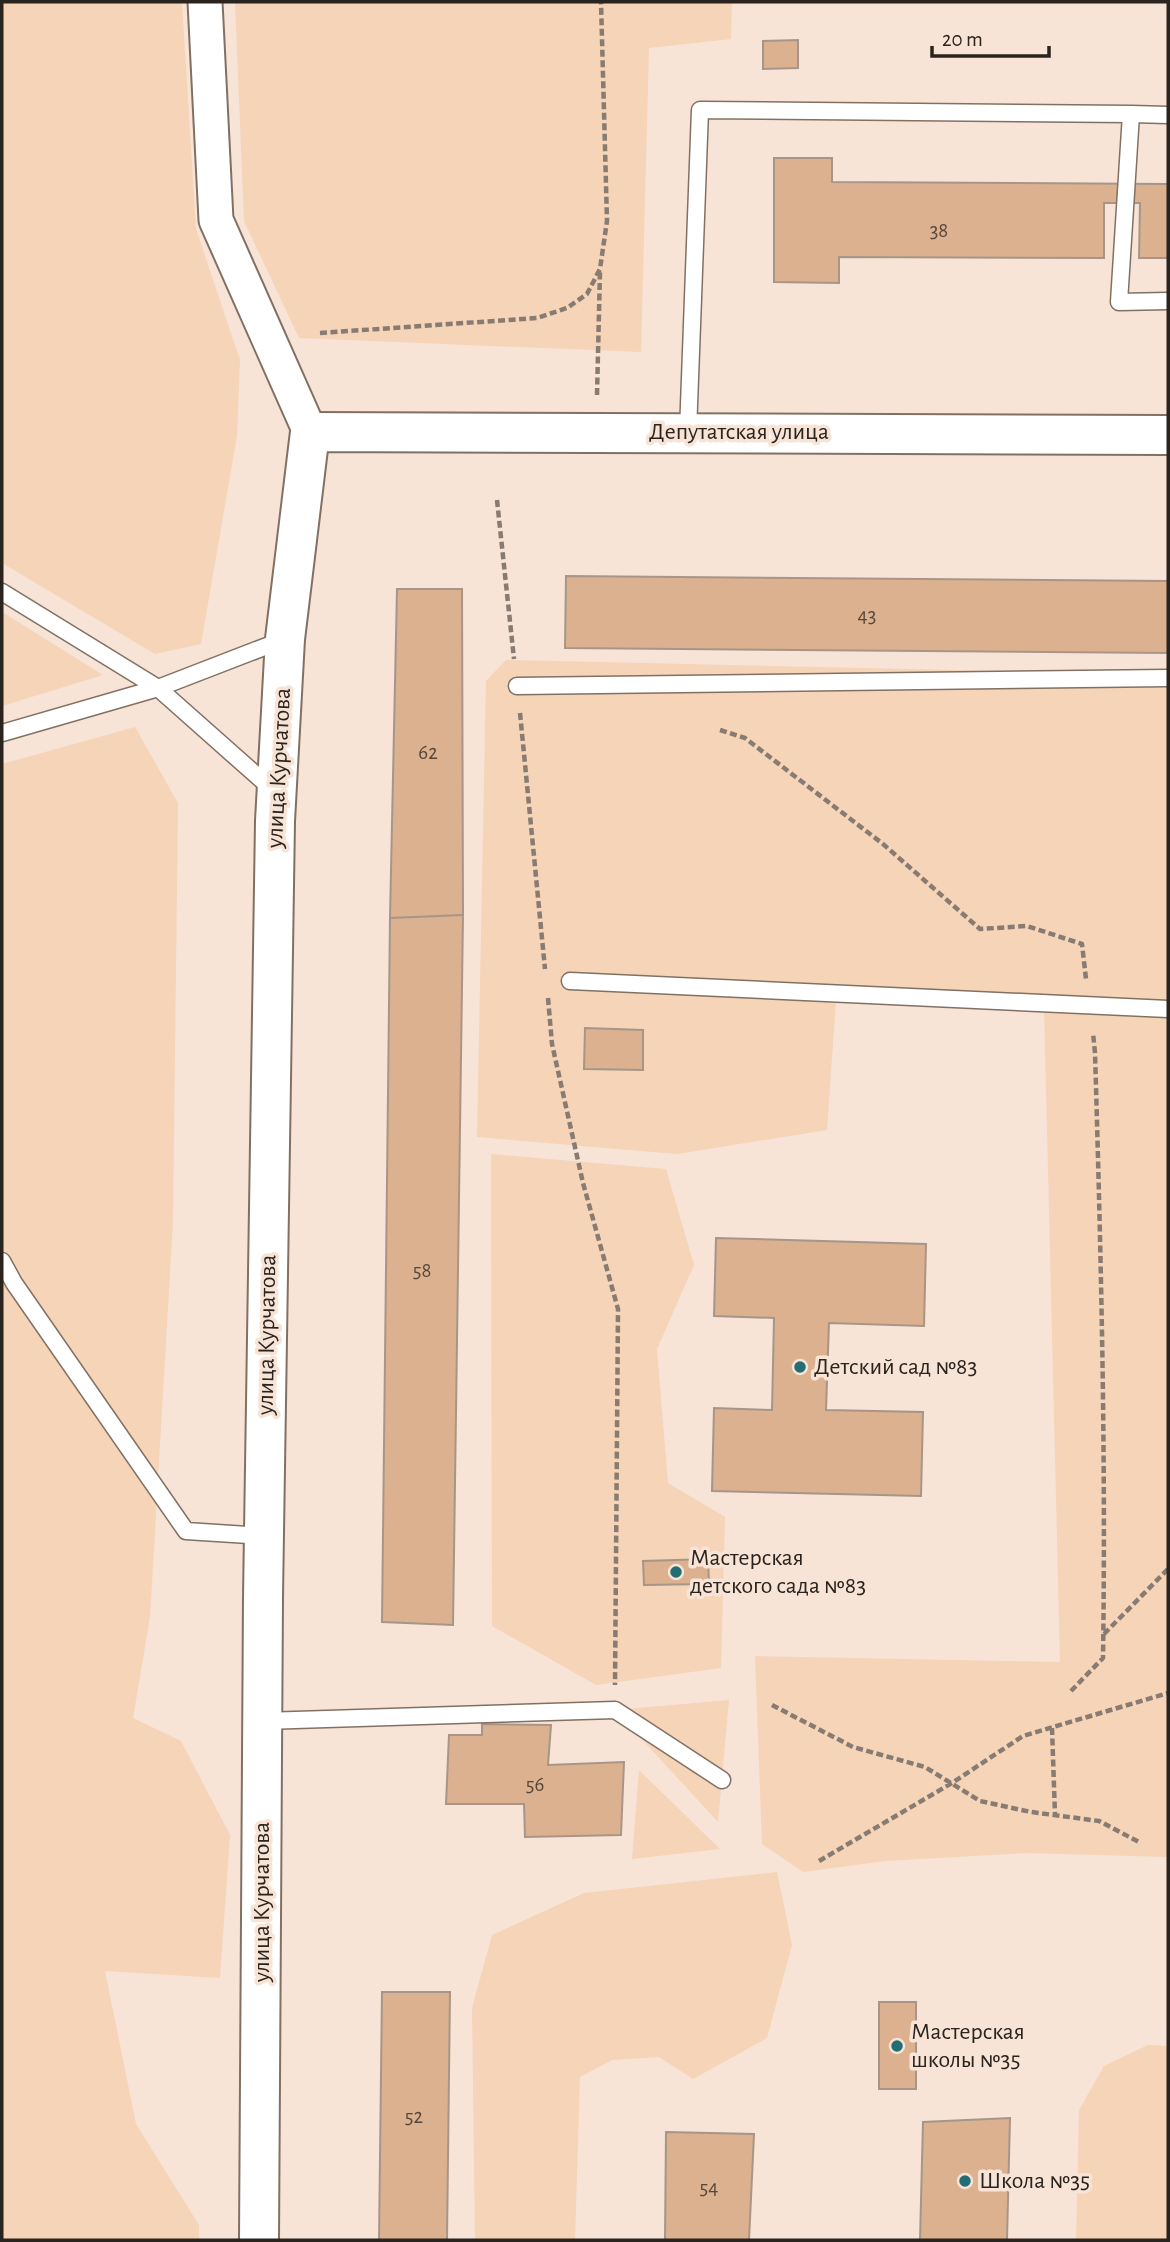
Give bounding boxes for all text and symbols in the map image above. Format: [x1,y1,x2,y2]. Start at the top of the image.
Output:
scale bar [932,14,1049,58]
text: 20 m [942,29,983,50]
house number: 38 [930,220,948,241]
street label: Депутатская улица [649,420,829,444]
house number: 43 [858,605,876,626]
street label: улица Курчатова [263,687,295,850]
house number: 62 [418,742,438,763]
street label: улица Курчатова [254,1255,280,1416]
house number: 58 [413,1260,431,1281]
place label: Детский сад №83 [814,1355,977,1379]
marker: Детский сад №83 [792,1359,808,1375]
place label: Мастерская детского сада №83 [690,1546,866,1598]
marker: Мастерская детского сада №83 [668,1564,684,1580]
house number: 56 [526,1774,544,1795]
street label: улица Курчатова [250,1822,274,1983]
place label: Мастерская школы №35 [911,2020,1025,2072]
marker: Мастерская школы №35 [889,2038,905,2054]
house number: 52 [405,2106,423,2127]
place label: Школа №35 [979,2169,1090,2193]
marker: Школа №35 [957,2173,973,2189]
house number: 54 [700,2177,718,2198]

